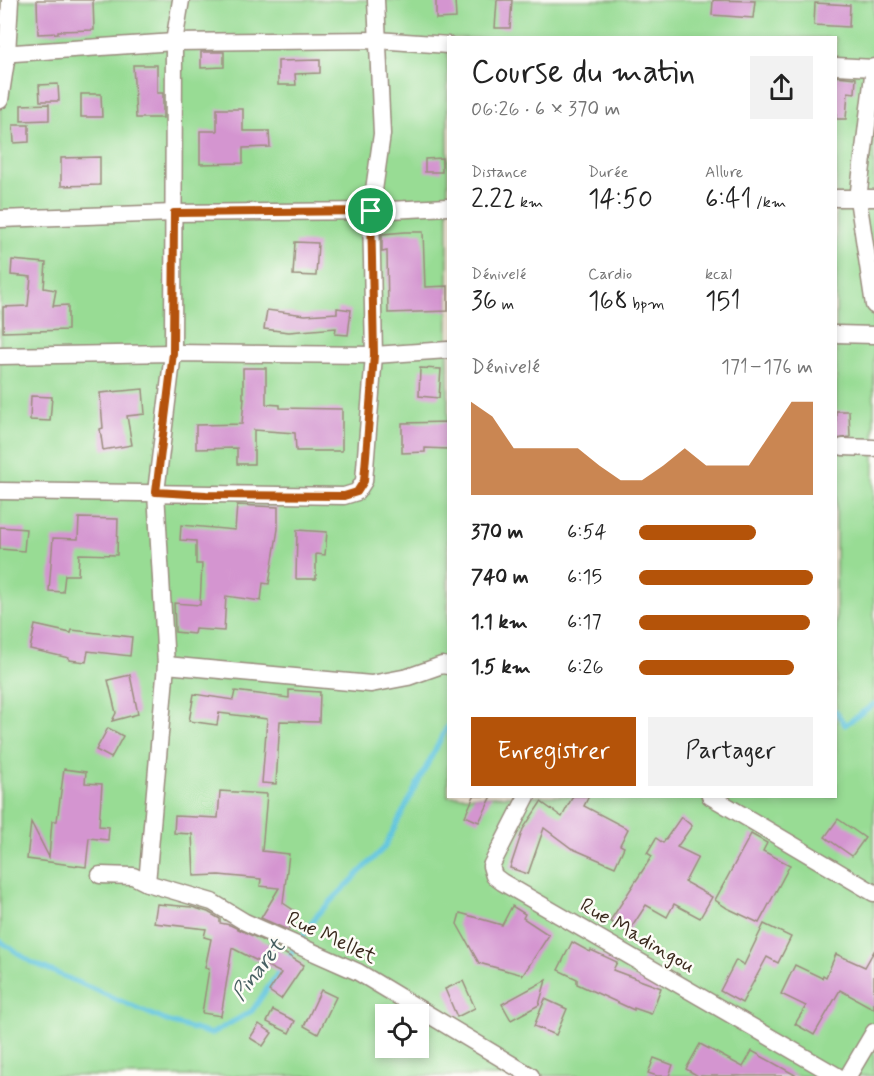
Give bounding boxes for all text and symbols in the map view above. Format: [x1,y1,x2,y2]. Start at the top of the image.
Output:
text: Course du matin [471,51,695,95]
button: share [750,56,813,119]
text: 06:26 · 6 × 370 m [471,96,621,123]
text: Distance [471,162,527,183]
text: Durée [588,162,628,183]
text: Allure [705,162,743,183]
text: 2.22 [471,183,516,217]
text: 14:50 [588,183,653,217]
text: 6:41 [705,183,752,217]
pin [345,185,396,236]
text: km [516,192,543,213]
text: /km [752,192,786,213]
icon: arrive [354,194,387,227]
text: Dénivelé [471,264,526,285]
text: Cardio [588,264,632,285]
text: kcal [705,264,732,285]
text: 36 [471,285,497,319]
text: 168 [588,285,628,319]
text: 151 [705,285,741,319]
text: m [497,294,514,315]
text: bpm [628,294,665,315]
text: Dénivelé [471,354,540,381]
text: 171–176 m [721,354,813,381]
text: 370 m [471,519,523,546]
text: 6:54 [567,519,607,546]
text: 740 m [471,564,529,591]
text: 6:15 [567,564,602,591]
text: 1.1 km [471,609,528,636]
text: 6:17 [567,609,602,636]
text: 1.5 km [471,654,531,681]
text: 6:26 [567,654,603,681]
button: Enregistrer [471,717,636,786]
button: Partager [648,717,813,786]
street label: Rue Madingou [575,892,700,980]
street label: Rue Mellet [282,905,382,971]
water label: Pinaret [226,933,292,1007]
map controls [375,1004,429,1058]
button: locate [375,1004,429,1058]

